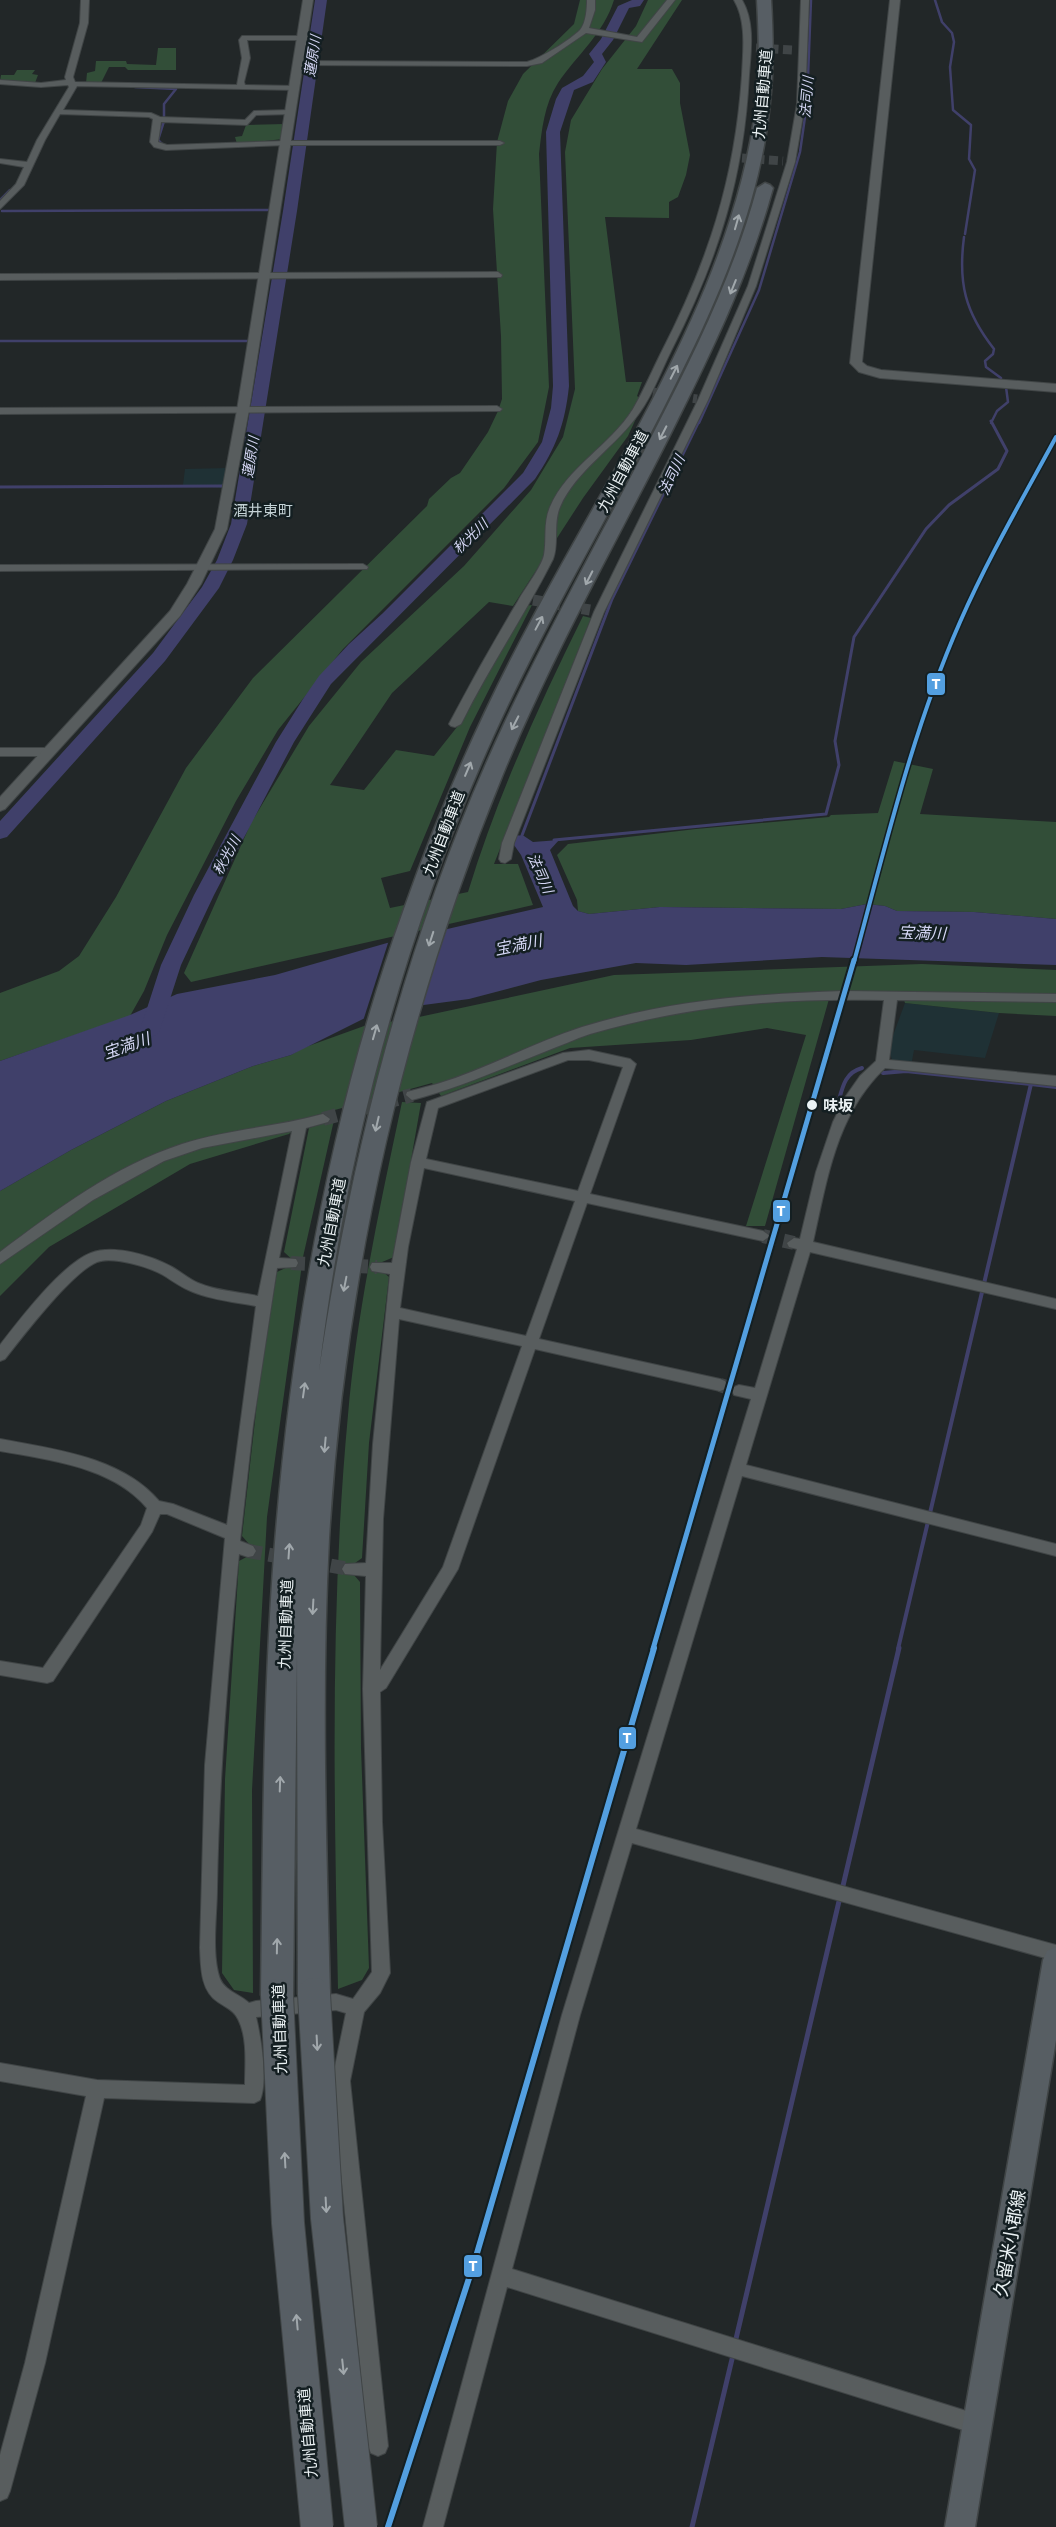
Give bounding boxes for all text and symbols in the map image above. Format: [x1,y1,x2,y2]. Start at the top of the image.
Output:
water label: 蓮原川 [300,32,324,78]
street label: 九州自動車道 [749,48,775,140]
water label: 法司川 [796,73,816,119]
one-way arrow [733,215,743,231]
one-way arrow [728,279,737,294]
one-way arrow [669,364,679,379]
one-way arrow [658,426,668,441]
street label: 九州自動車道 [593,427,651,515]
water label: 蓮原川 [238,433,262,479]
water label: 法司川 [654,451,688,498]
district label: 酒井東町 [233,501,293,519]
water label: 秋光川 [449,514,492,557]
one-way arrow [584,570,593,585]
one-way arrow [535,616,545,631]
line badge: T [926,672,946,696]
text: T [931,675,941,692]
one-way arrow [510,715,519,730]
one-way arrow [464,762,474,777]
street label: 九州自動車道 [418,788,468,878]
water label: 秋光川 [209,831,244,878]
water label: 法司川 [525,850,558,897]
water label: 宝満川 [898,922,948,942]
water label: 宝満川 [493,930,545,958]
one-way arrow [425,931,435,947]
one-way arrow [371,1025,380,1041]
water label: 宝満川 [100,1028,154,1062]
place label: 味坂 [823,1096,853,1114]
marker: 味坂 [805,1098,819,1112]
one-way arrow [372,1116,381,1132]
street label: 九州自動車道 [314,1176,348,1268]
line badge: T [772,1199,791,1223]
text: T [776,1202,786,1219]
one-way arrow [340,1275,349,1291]
one-way arrow [299,1382,309,1398]
one-way arrow [320,1437,330,1453]
one-way arrow [284,1544,293,1560]
street label: 九州自動車道 [274,1579,296,1669]
one-way arrow [308,1599,317,1615]
line badge: T [618,1726,637,1750]
text: T [622,1729,632,1746]
one-way arrow [275,1776,285,1792]
one-way arrow [273,1939,282,1955]
street label: 九州自動車道 [268,1984,290,2074]
one-way arrow [312,2034,321,2050]
one-way arrow [280,2152,289,2168]
street label: 久留米小郡線 [989,2188,1029,2298]
one-way arrow [322,2197,331,2213]
line badge: T [463,2254,483,2278]
text: T [468,2257,478,2274]
one-way arrow [292,2314,302,2330]
one-way arrow [338,2358,348,2374]
street label: 九州自動車道 [294,2387,320,2479]

